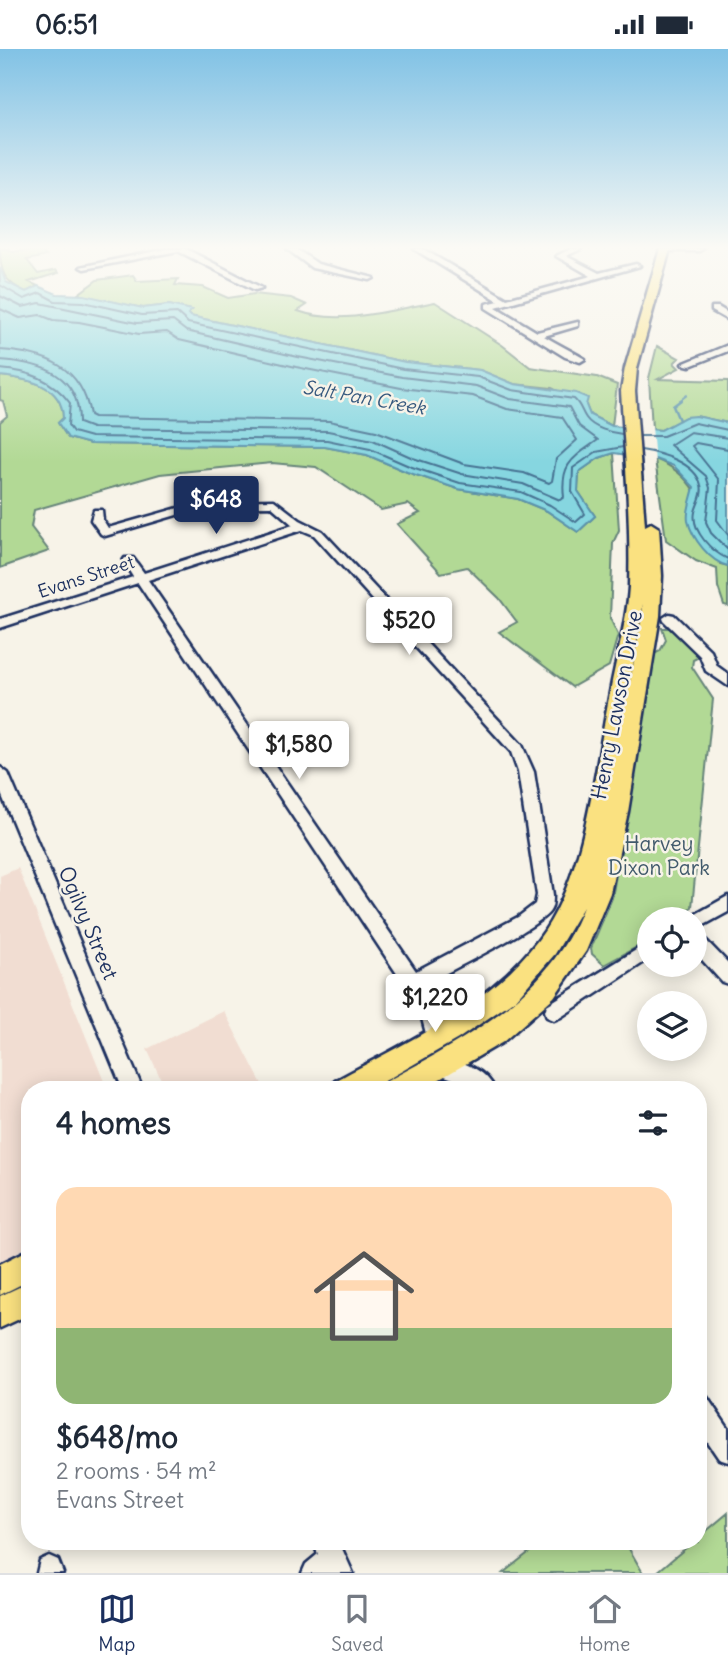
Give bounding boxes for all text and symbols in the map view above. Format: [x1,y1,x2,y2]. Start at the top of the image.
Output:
text: 06:51 [35,8,98,41]
water label: Salt Pan Creek [301,374,428,420]
pin: $648 [175,477,257,536]
text: $648 [190,484,242,513]
street label: Evans Street [35,550,137,603]
pin: $520 [368,597,450,657]
text: $520 [382,605,436,634]
street label: Henry Lawson Drive [585,608,648,802]
pin: $1,580 [242,721,356,781]
text: $1,580 [265,729,333,758]
park label: Harvey Dixon Park [608,830,710,881]
street label: Ogilvy Street [52,862,124,984]
map controls [637,907,707,1061]
button: locate [637,907,707,977]
pin: $1,220 [378,975,492,1034]
text: $1,220 [402,982,468,1011]
button: layers [637,991,707,1061]
text: 4 homes [56,1104,171,1142]
icon: filters [634,1104,672,1142]
icon: home [301,1233,427,1359]
text: $648/mo [56,1418,178,1456]
text: 2 rooms · 54 m² [56,1456,217,1485]
text: Evans Street [56,1485,184,1514]
tab: Map [98,1590,136,1656]
tab: Saved [331,1590,383,1656]
tab: Home [579,1590,630,1656]

